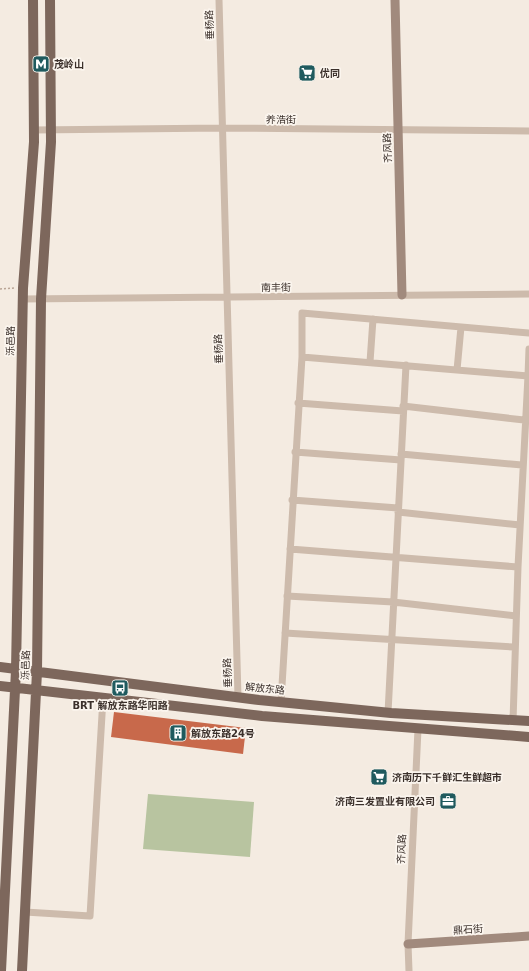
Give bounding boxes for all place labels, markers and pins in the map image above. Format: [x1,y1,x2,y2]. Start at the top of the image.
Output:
metro station icon: 茂岭山 [31,54,51,74]
place label: 茂岭山 [54,58,84,70]
supermarket icon: 优同 [297,63,317,83]
place label: 优同 [320,67,340,79]
bus stop icon: BRT 解放东路华阳路 [110,678,130,698]
place label: BRT 解放东路华阳路 [72,699,169,711]
building icon: 解放东路24号 [168,723,188,743]
place label: 解放东路24号 [191,728,255,739]
supermarket icon: 济南历下千鲜汇生鲜超市 [369,767,389,787]
place label: 济南历下千鲜汇生鲜超市 [392,772,502,783]
office icon: 济南三发置业有限公司 [438,791,458,811]
place label: 济南三发置业有限公司 [335,796,435,807]

